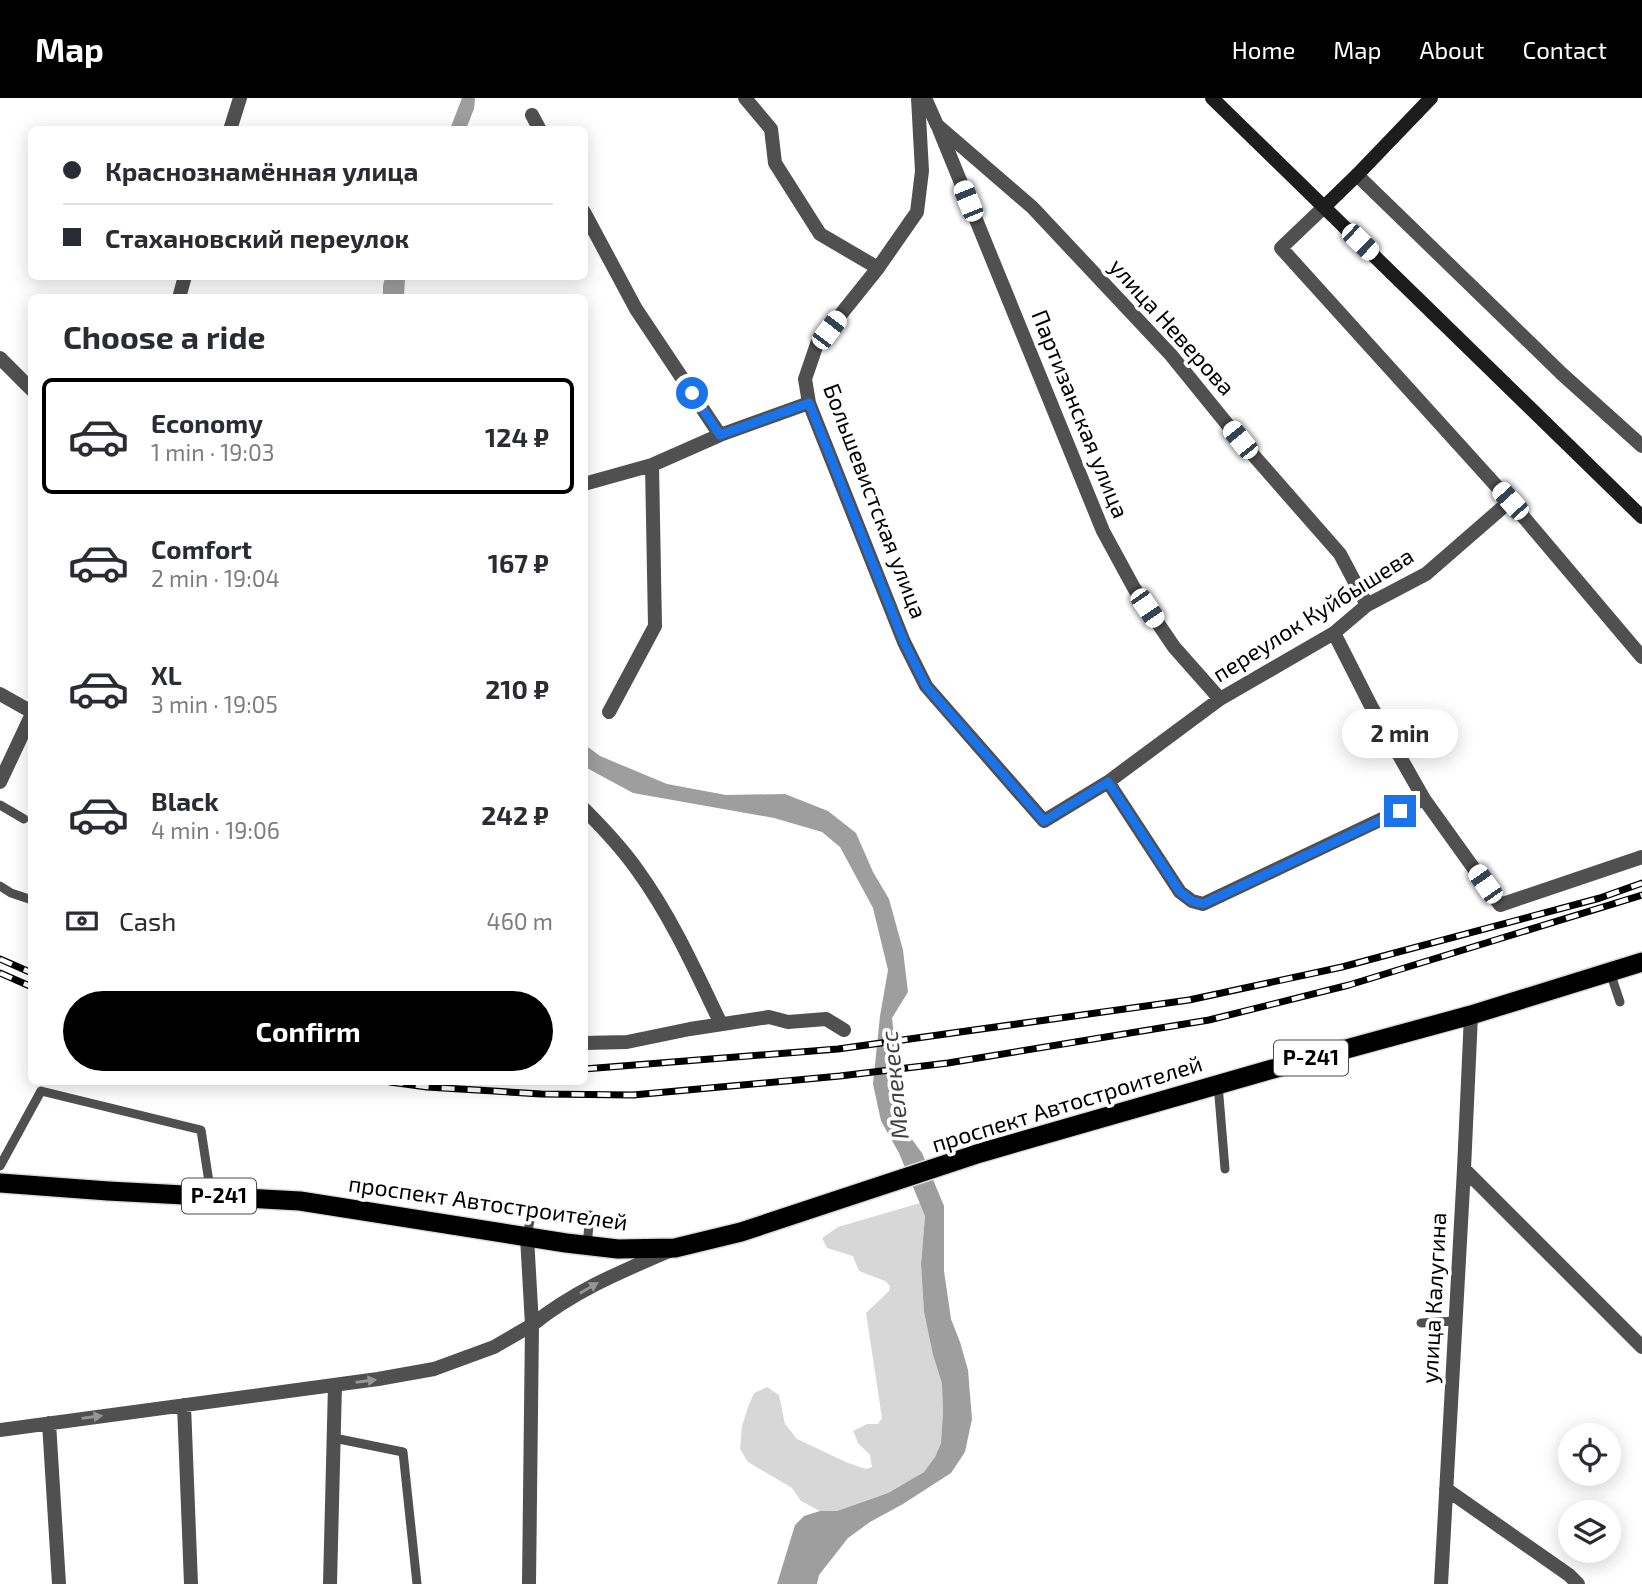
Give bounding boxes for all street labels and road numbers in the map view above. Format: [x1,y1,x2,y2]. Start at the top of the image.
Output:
street label: улица Неверова [1103,252,1241,401]
street label: Партизанская улица [1025,305,1135,522]
street label: Большевистская улица [817,379,934,622]
street label: переулок Куйбышева [1207,541,1419,688]
road number: Р-241 [1274,1040,1348,1076]
street label: проспект Автостроителей [928,1048,1205,1158]
street label: проспект Автостроителей [347,1169,630,1235]
road number: Р-241 [182,1178,256,1214]
street label: улица Калугина [1415,1212,1452,1384]

